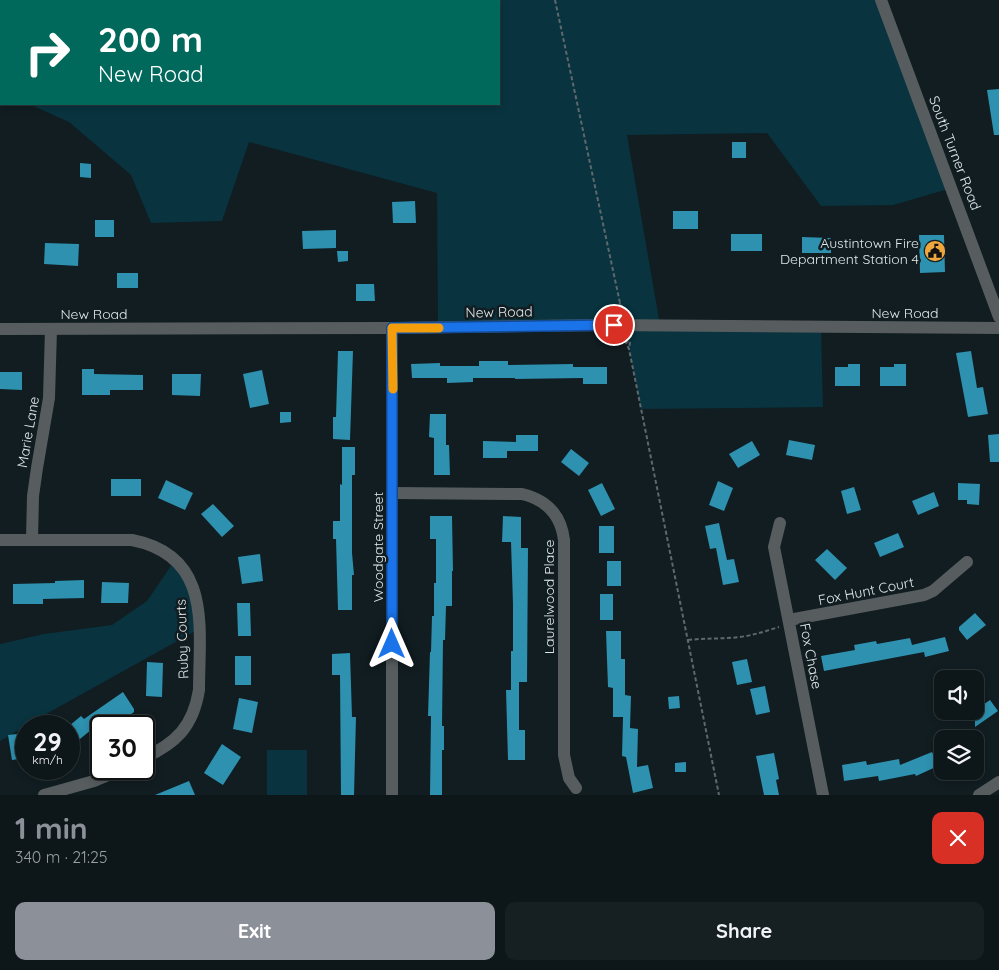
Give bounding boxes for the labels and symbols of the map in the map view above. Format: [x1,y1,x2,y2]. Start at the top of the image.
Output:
street label: South Turner Road [925,93,985,213]
place label: Austintown Fire Department Station 4 [780,234,919,268]
public building icon: Austintown Fire Department Station 4 [923,239,947,263]
street label: New Road [465,302,533,322]
pin [593,304,635,346]
street label: New Road [871,304,939,322]
street label: New Road [60,305,128,323]
street label: Marie Lane [13,395,43,469]
street label: Woodgate Street [369,491,387,602]
street label: Laurelwood Place [540,540,558,654]
street label: Fox Hunt Court [817,573,916,609]
street label: Ruby Courts [172,599,192,679]
position arrow [365,617,417,669]
street label: Fox Chase [796,622,826,691]
speed limit sign: 30 [90,715,155,780]

